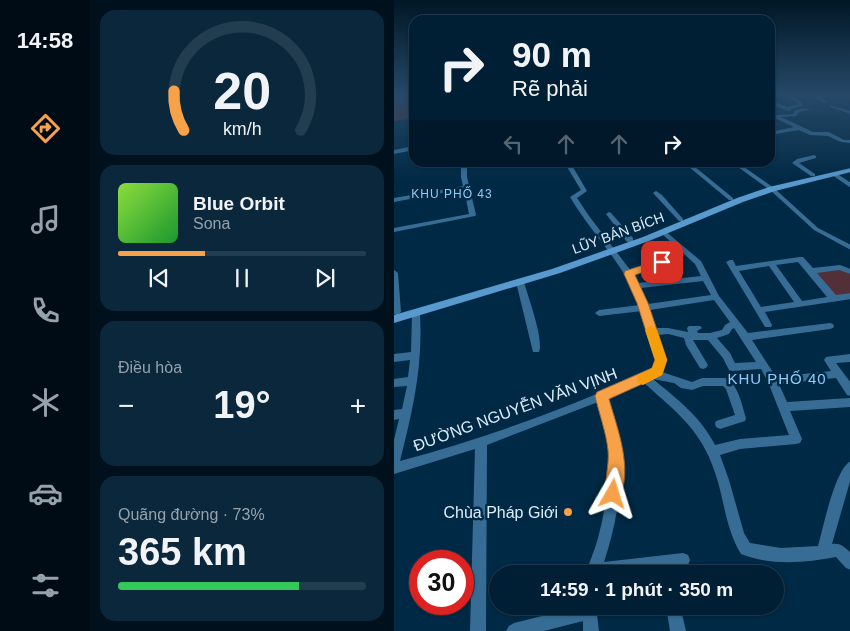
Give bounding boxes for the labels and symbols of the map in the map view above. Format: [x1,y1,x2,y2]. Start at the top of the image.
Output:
district label: KHU PHỐ 43 [411,186,493,201]
street label: LŨY BÁN BÍCH [570,209,666,257]
pin [641,241,683,283]
street label: ĐƯỜNG NGUYỄN VĂN VỊNH [411,364,619,454]
district label: KHU PHỐ 40 [727,370,827,387]
position arrow [586,467,638,519]
place label: Chùa Pháp Giới [443,504,558,521]
marker: Chùa Pháp Giới [562,506,574,518]
speed limit sign: 30 [409,550,474,615]

